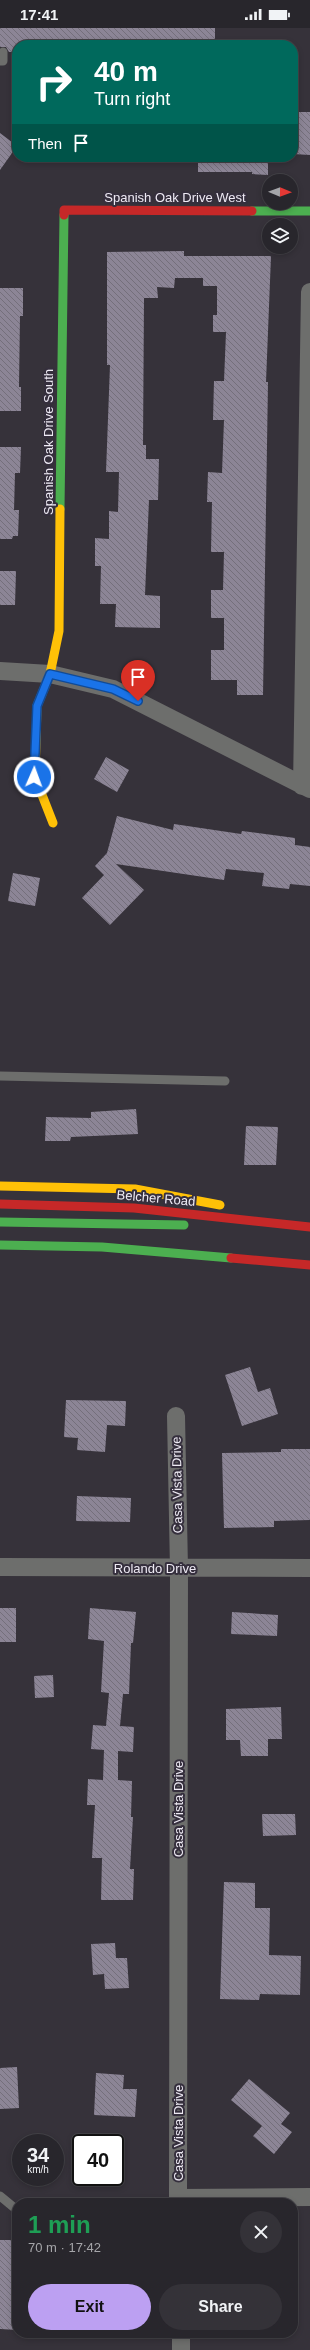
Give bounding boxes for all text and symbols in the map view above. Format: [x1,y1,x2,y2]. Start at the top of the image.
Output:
text: 17:41 [20,6,58,23]
icon: right [28,56,80,108]
text: 40 m [94,56,158,87]
text: Turn right [94,89,170,109]
icon: arrive [70,132,92,154]
text: Then [28,135,62,152]
north arrow [262,174,298,210]
map controls [262,174,298,254]
street label: Spanish Oak Drive West [104,190,246,205]
button: layers [262,218,298,254]
street label: Spanish Oak Drive South [41,369,56,515]
pin [121,660,155,701]
icon: arrive [127,666,149,688]
position arrow [13,756,55,798]
street label: Belcher Road [116,1187,196,1209]
street label: Casa Vista Drive [169,1437,185,1533]
street label: Rolando Drive [114,1561,196,1576]
street label: Casa Vista Drive [171,1761,186,1857]
street label: Casa Vista Drive [171,2085,186,2181]
speed limit sign: 40 [72,2134,124,2186]
text: 34 [27,2144,49,2166]
text: km/h [27,2164,49,2175]
text: 1 min [28,2211,91,2238]
button: close [240,2211,282,2253]
text: 70 m · 17:42 [28,2240,101,2255]
button: Exit [28,2284,151,2330]
button: Share [159,2284,282,2330]

